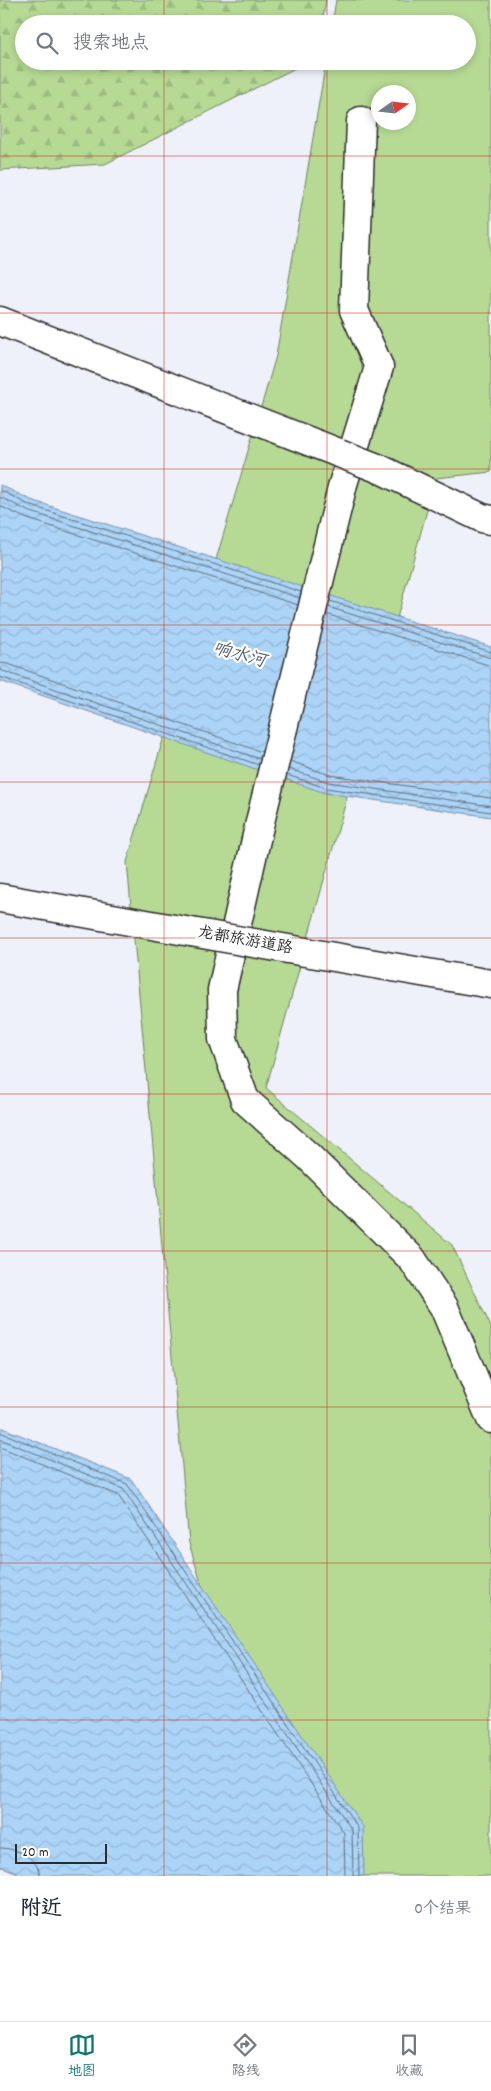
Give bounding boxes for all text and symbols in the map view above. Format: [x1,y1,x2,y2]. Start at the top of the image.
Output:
search box [15,15,476,70]
icon: search [33,29,61,57]
text: 搜索地点 [73,31,149,58]
north arrow [371,85,416,130]
water label: 响水河 [210,637,271,676]
street label: 龙都旅游道路 [196,921,294,961]
scale bar [15,1841,108,1864]
text: 20 m [22,1843,49,1863]
text: 附近 [20,1895,62,1925]
text: 0个结果 [414,1898,471,1921]
tab: 地图 [68,2031,96,2082]
tab: 路线 [231,2031,259,2082]
tab: 收藏 [395,2031,423,2082]

